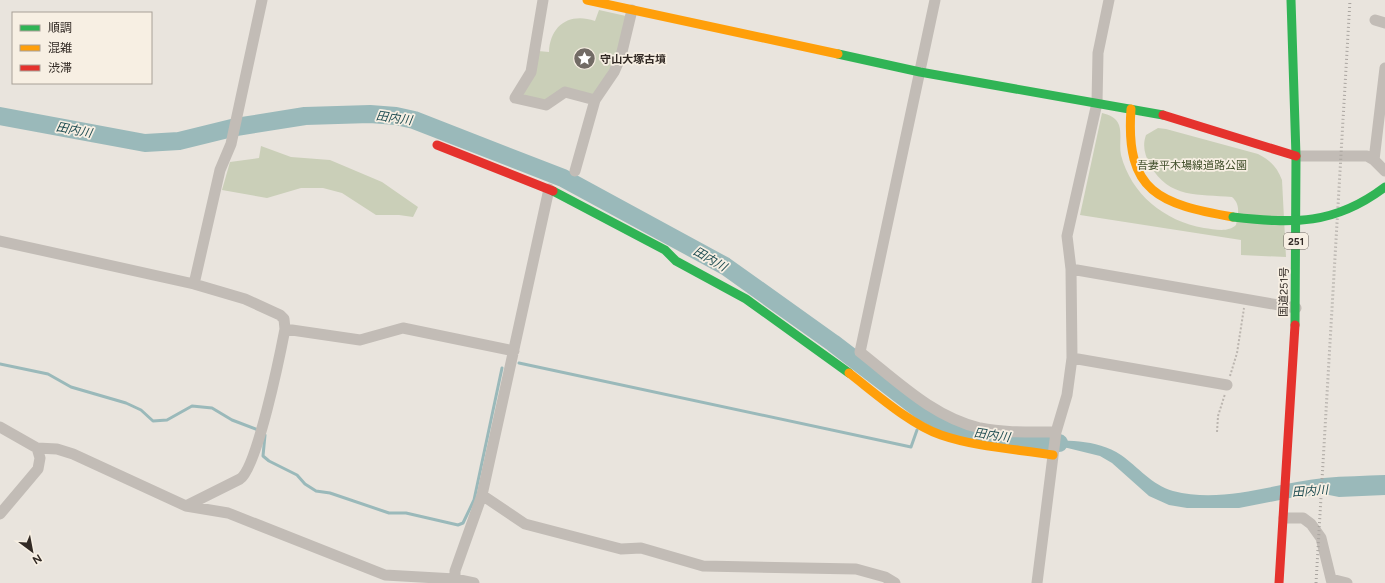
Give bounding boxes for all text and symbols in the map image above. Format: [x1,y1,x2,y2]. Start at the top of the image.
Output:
legend [12,12,152,84]
text: 順調 [48,21,72,35]
text: 混雑 [48,41,72,55]
place icon: 守山大塚古墳 [572,46,598,72]
place label: 守山大塚古墳 [600,53,666,66]
text: 渋滞 [48,61,72,75]
water label: 田内川 [375,109,415,128]
water label: 田内川 [55,120,95,141]
park label: 吾妻平木場線道路公園 [1137,159,1247,172]
road number: 251 [1284,233,1308,249]
water label: 田内川 [691,244,731,275]
street label: 国道251号 [1277,267,1291,317]
water label: 田内川 [973,426,1013,445]
water label: 田内川 [1292,483,1330,499]
north arrow [12,531,52,571]
text: N [30,551,44,567]

